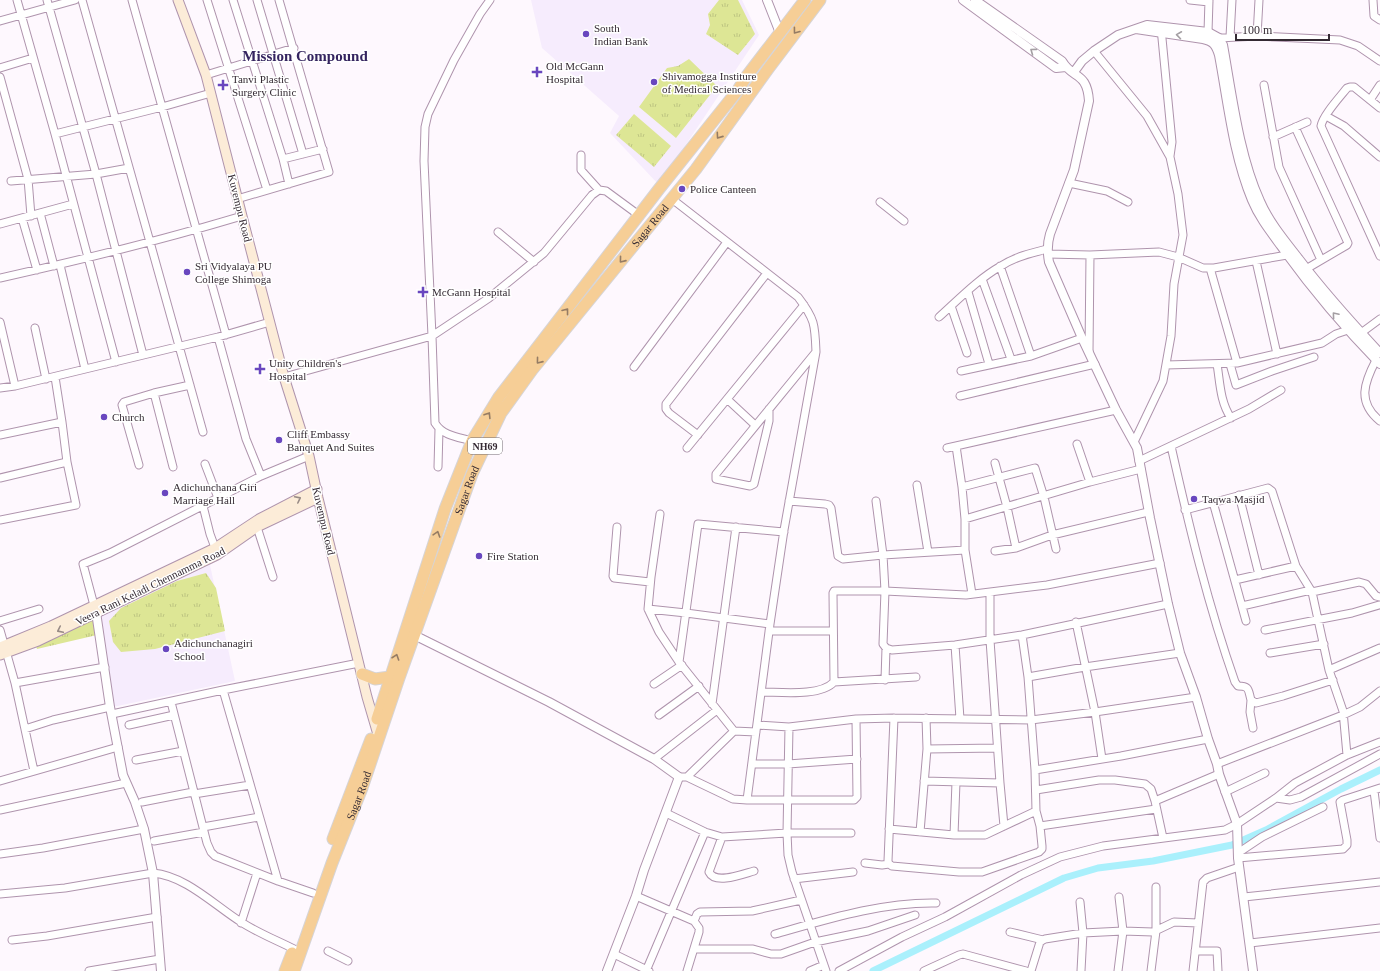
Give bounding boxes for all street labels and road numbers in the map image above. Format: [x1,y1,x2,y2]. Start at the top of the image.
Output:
street label: Kuvempu Road [226,173,254,244]
street label: Sagar Road [629,202,671,249]
road number: NH69 [468,438,502,454]
street label: Sagar Road [452,463,481,516]
street label: Kuvempu Road [310,486,338,557]
street label: Veera Rani Keladi Chennamma Road [73,544,227,628]
street label: Sagar Road [344,769,373,822]

